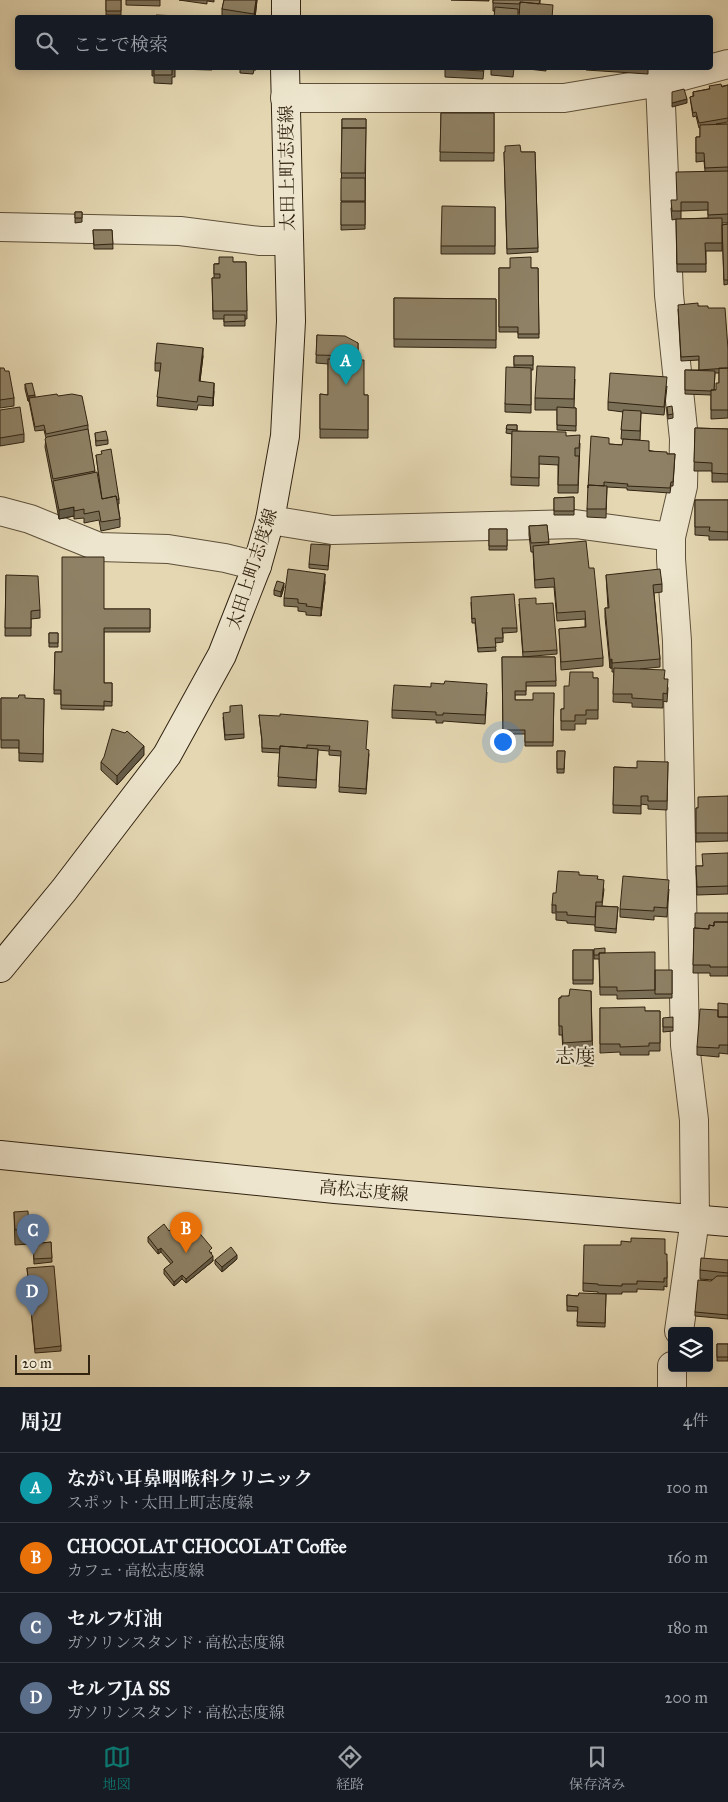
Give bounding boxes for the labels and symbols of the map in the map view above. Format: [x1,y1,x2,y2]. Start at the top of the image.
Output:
street label: 太田上町志度線 [275,105,299,231]
pin: A [330,344,362,385]
street label: 太田上町志度線 [222,506,282,632]
your location [490,729,516,755]
district label: 志度 [555,1044,595,1068]
street label: 高松志度線 [318,1176,410,1206]
pin: B [170,1212,202,1253]
pin: C [17,1214,49,1255]
pin: D [16,1275,48,1316]
scale bar [15,1352,90,1375]

